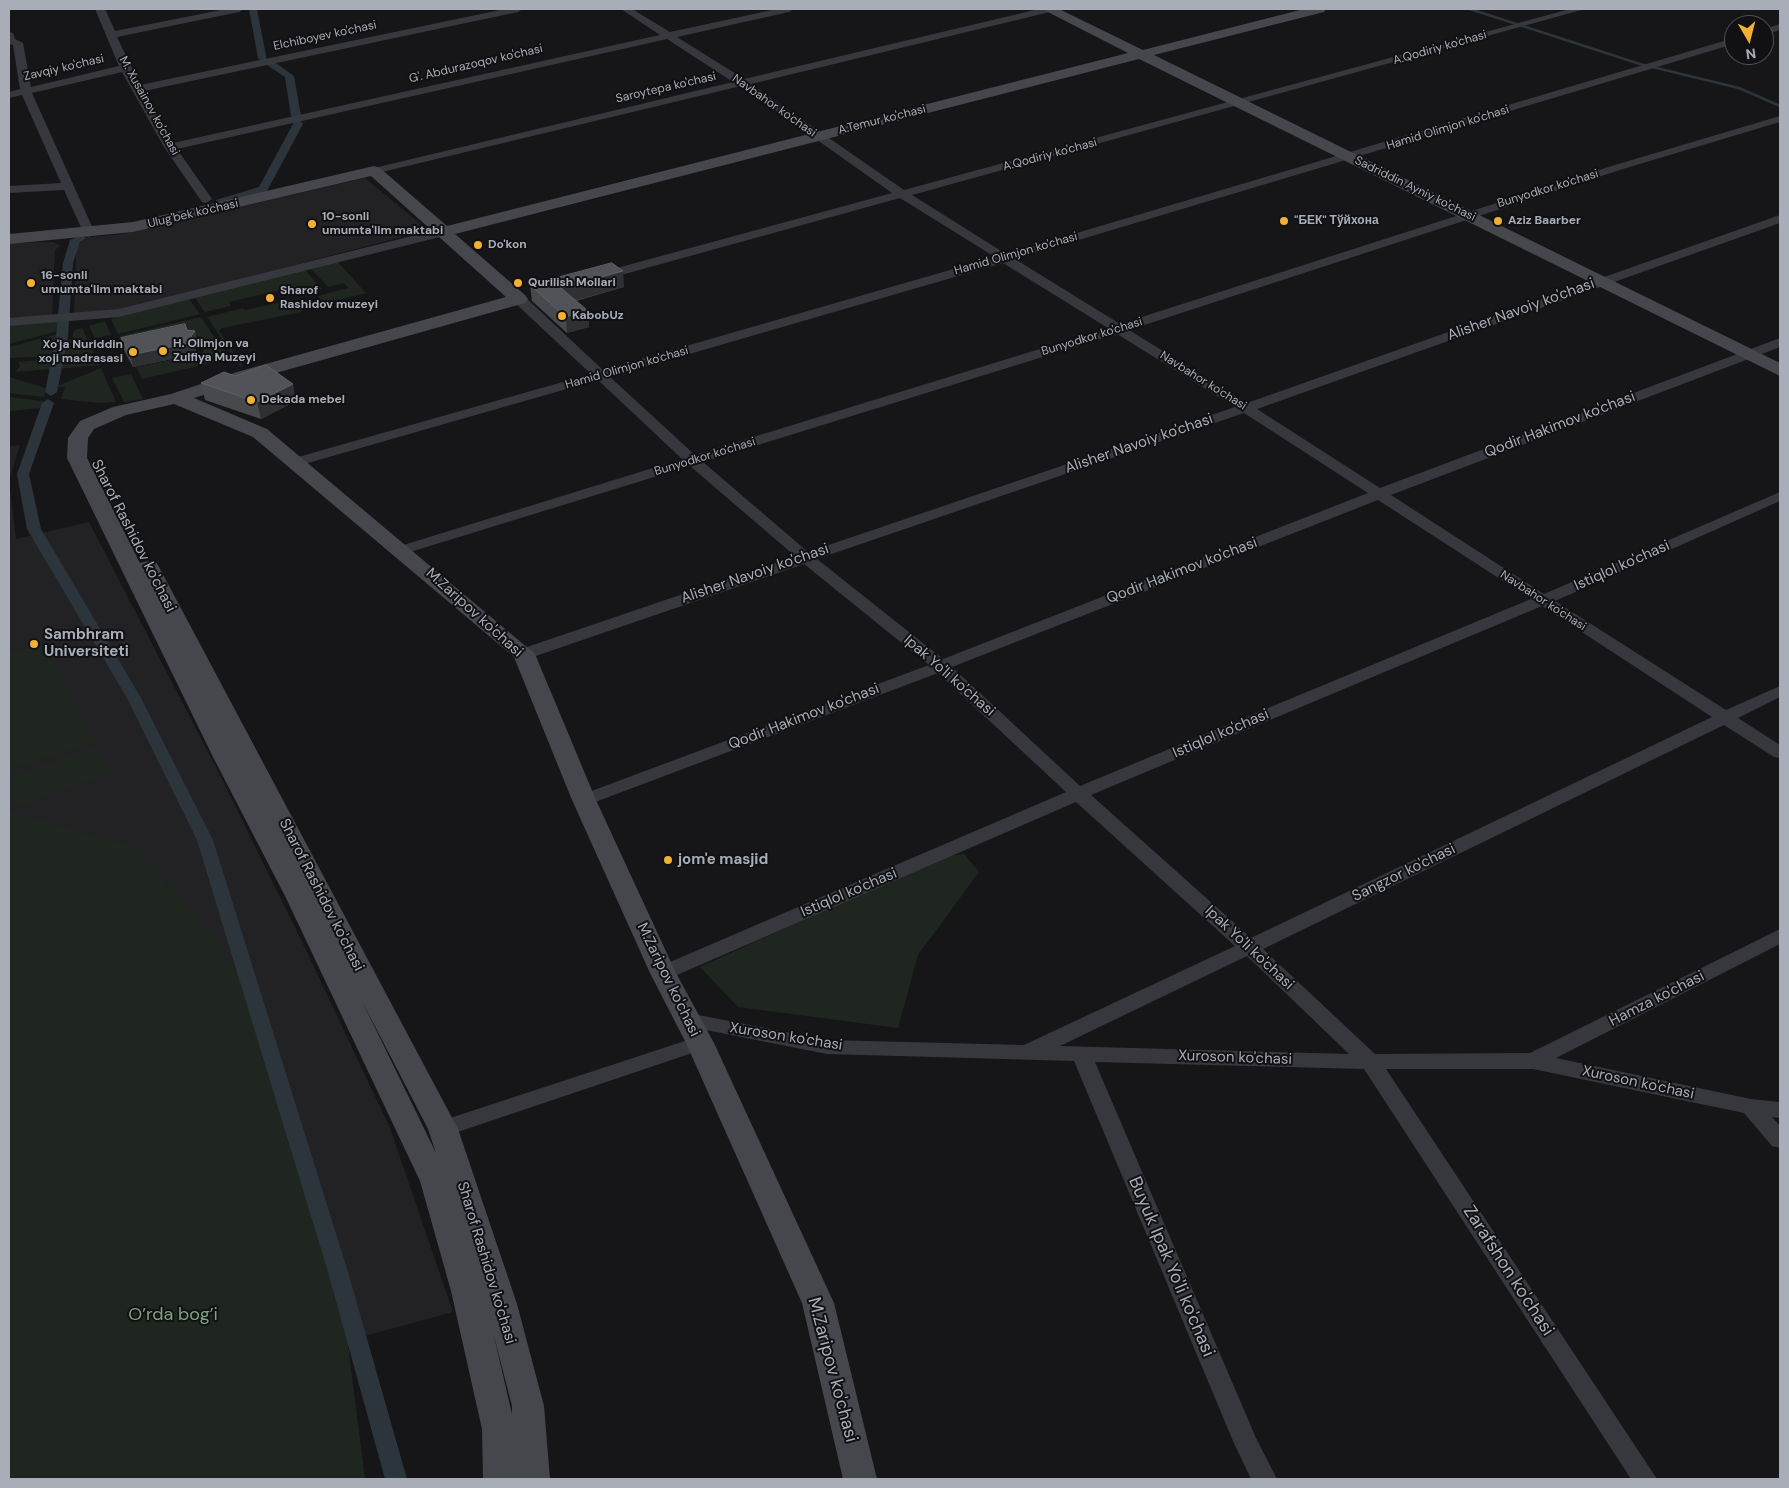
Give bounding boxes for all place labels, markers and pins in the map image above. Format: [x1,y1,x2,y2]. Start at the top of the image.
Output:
place label: 10-sonli umumta'lim maktabi [322,210,443,238]
place label: "БЕК" Тўйхона [1294,214,1379,228]
place label: Aziz Baarber [1508,214,1581,228]
marker: "БЕК" Тўйхона [1278,215,1290,227]
marker: Aziz Baarber [1492,215,1504,227]
marker: 10-sonli umumta'lim maktabi [306,218,318,230]
place label: Do'kon [488,238,527,252]
marker: Do'kon [472,239,484,251]
place label: 16-sonli umumta'lim maktabi [41,269,162,297]
place label: Qurilish Mollari [528,276,616,290]
marker: 16-sonli umumta'lim maktabi [25,277,37,289]
marker: Qurilish Mollari [512,277,524,289]
place label: Sharof Rashidov muzeyi [280,284,378,312]
marker: Sharof Rashidov muzeyi [264,292,276,304]
place label: KabobUz [572,309,624,323]
marker: KabobUz [556,310,568,322]
place label: H. Olimjon va Zulfiya Muzeyi [173,337,256,365]
place label: Xo'ja Nuriddin xoji madrasasi [39,338,123,366]
marker: H. Olimjon va Zulfiya Muzeyi [157,345,169,357]
marker: Xo'ja Nuriddin xoji madrasasi [127,346,139,358]
place label: Dekada mebel [261,393,345,407]
marker: Dekada mebel [245,394,257,406]
place label: Sambhram Universiteti [44,626,129,661]
marker: Sambhram Universiteti [28,638,40,650]
place label: jom'e masjid [678,851,768,869]
marker: jom'e masjid [662,854,674,866]

